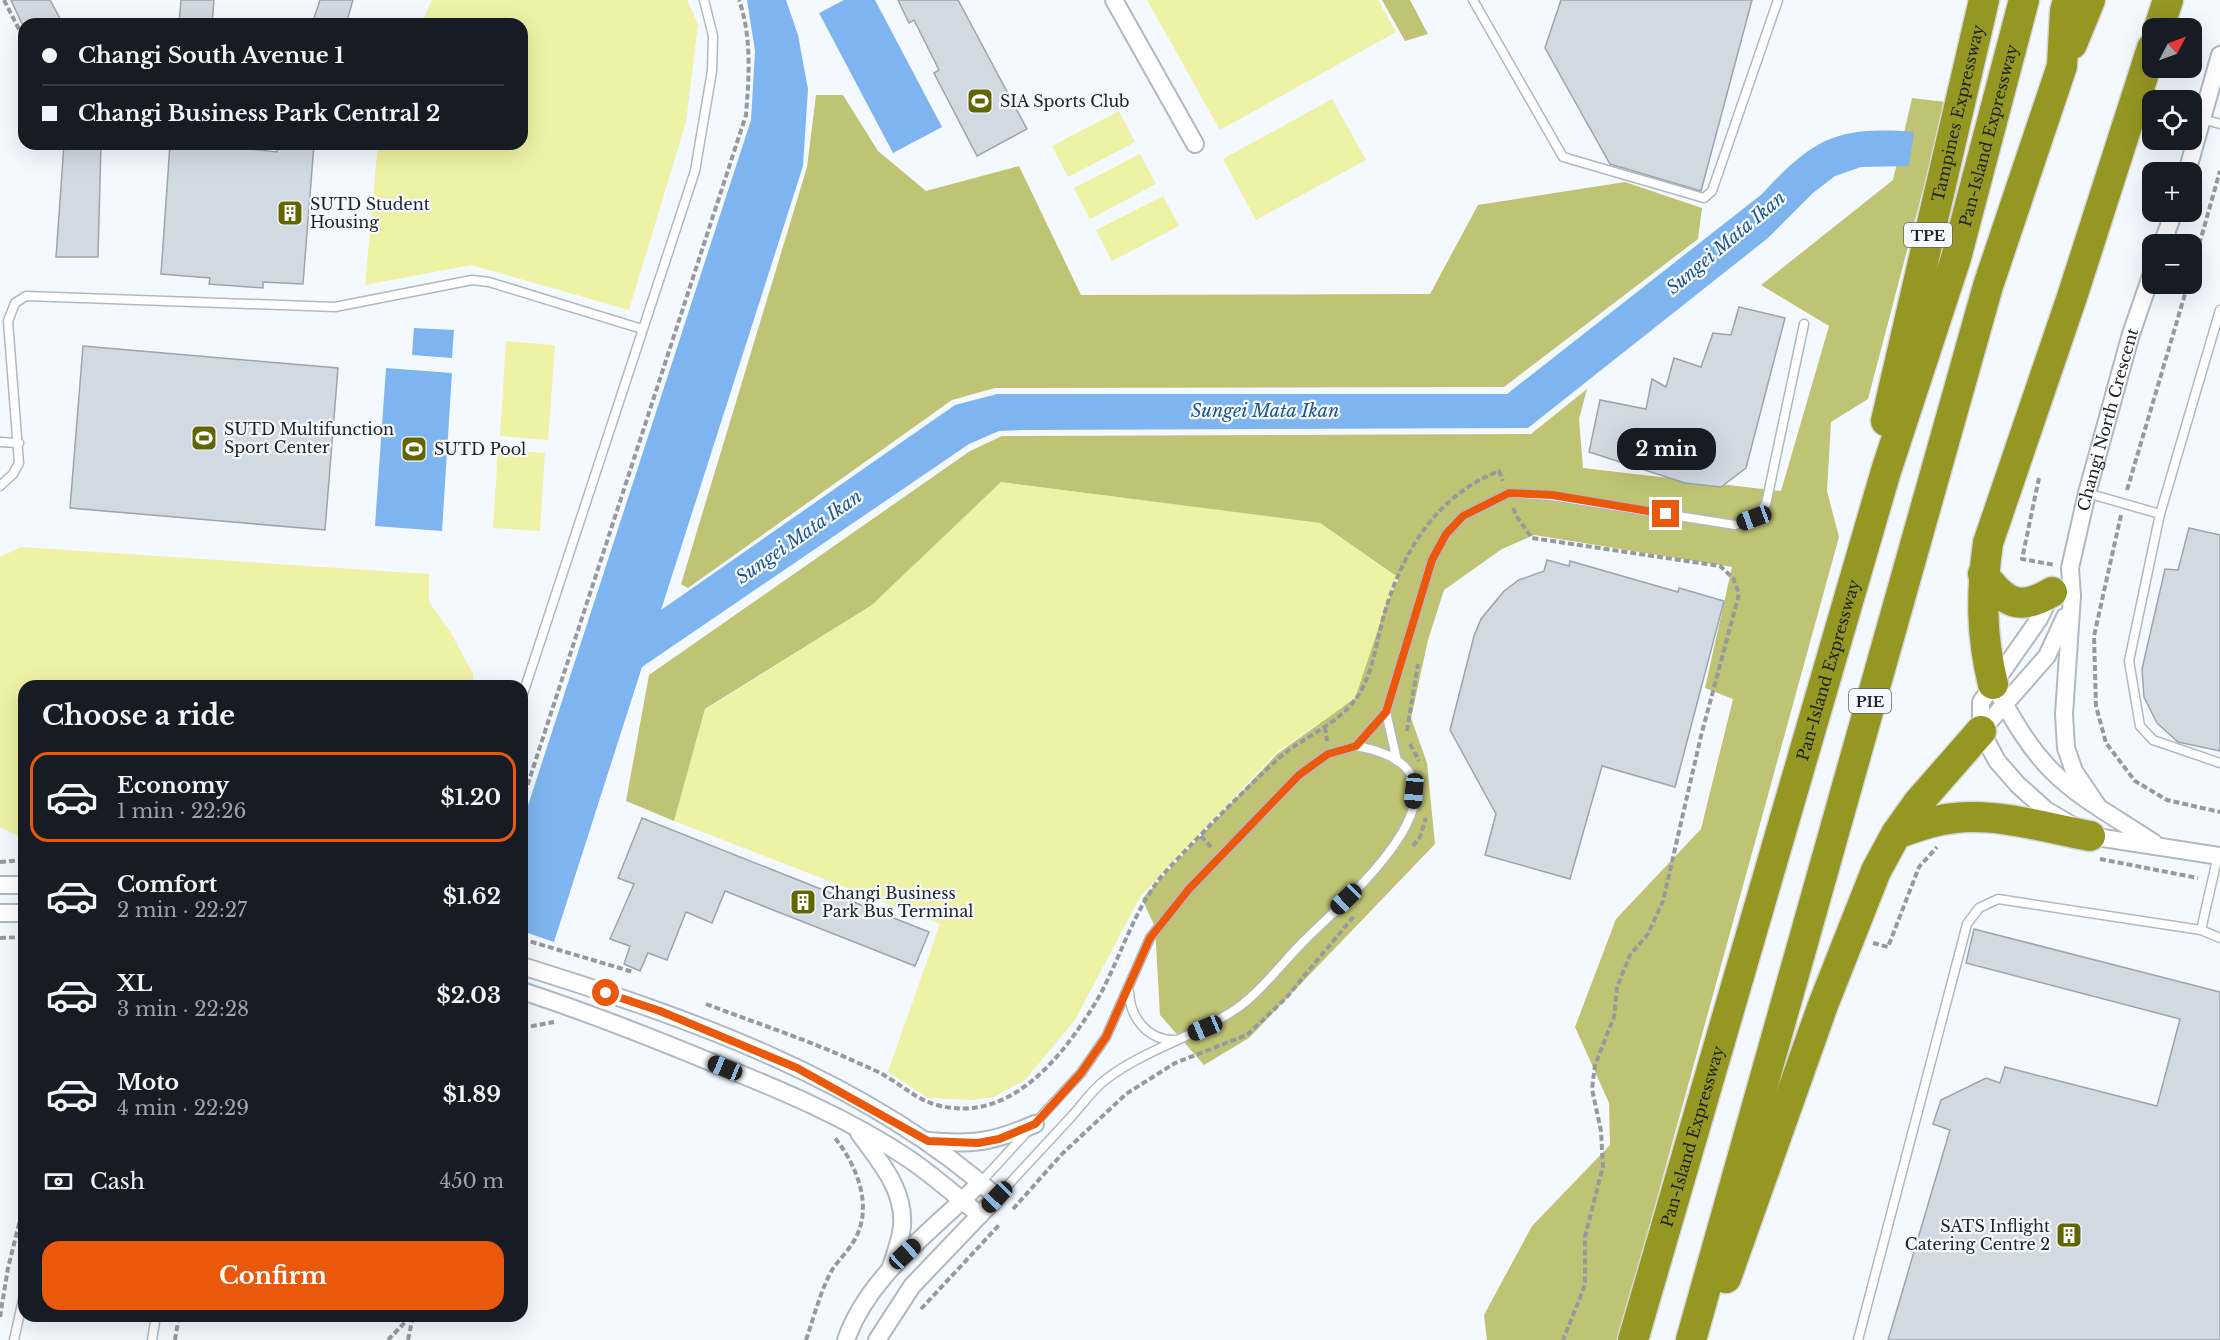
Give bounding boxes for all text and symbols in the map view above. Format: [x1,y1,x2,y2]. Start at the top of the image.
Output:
north arrow [2142,18,2202,78]
map controls [2142,18,2202,294]
street label: Tampines Expressway [1927,22,1988,204]
street label: Pan-Island Expressway [1955,41,2022,229]
text: Changi South Avenue 1 [78,42,344,69]
sports icon: SIA Sports Club [965,86,995,116]
button: locate [2142,90,2202,150]
place label: SIA Sports Club [1000,91,1130,111]
text: Changi Business Park Central 2 [78,100,440,127]
button: + [2142,162,2202,222]
water label: Sungei Mata Ikan [1662,187,1790,299]
place label: SUTD Student Housing [310,194,430,232]
building icon: SUTD Student Housing [275,198,305,228]
road number: TPE [1904,223,1952,247]
button: − [2142,234,2202,294]
street label: Changi North Crescent [2073,325,2142,513]
water label: Sungei Mata Ikan [1191,400,1339,422]
place label: SUTD Multifunction Sport Center [224,419,394,457]
sports icon: SUTD Multifunction Sport Center [189,423,219,453]
callout: 2 min [1616,427,1716,469]
sports icon: SUTD Pool [399,434,429,464]
text: 2 min [1635,437,1698,461]
place label: SUTD Pool [434,439,526,459]
water label: Sungei Mata Ikan [732,485,866,589]
route end [1652,500,1679,527]
car [1734,503,1774,533]
street label: Pan-Island Expressway [1792,576,1864,763]
road number: PIE [1849,689,1891,713]
text: Choose a ride [42,699,235,732]
icon: car [45,770,99,824]
text: Economy [117,772,229,799]
car [1403,772,1425,810]
text: $1.20 [441,784,501,811]
text: 1 min · 22:26 [117,799,246,823]
icon: car [45,869,99,923]
text: Comfort [117,871,217,898]
car [1327,880,1365,918]
text: $1.62 [443,883,501,910]
place label: Changi Business Park Bus Terminal [822,883,973,921]
building icon: Changi Business Park Bus Terminal [788,887,818,917]
text: 2 min · 22:27 [117,898,247,922]
icon: car [45,968,99,1022]
text: XL [117,970,152,997]
route start [592,979,619,1006]
text: $2.03 [437,982,501,1009]
text: 3 min · 22:28 [117,997,249,1021]
car [1185,1013,1225,1043]
street label: Pan-Island Expressway [1656,1043,1728,1229]
car [705,1053,745,1083]
icon: car [45,1067,99,1121]
text: Moto [117,1069,179,1096]
text: $1.89 [443,1081,501,1108]
text: 4 min · 22:29 [117,1096,249,1120]
icon: cash [42,1165,75,1198]
text: Cash [90,1168,145,1195]
text: 450 m [439,1169,504,1193]
car [978,1178,1016,1216]
place label: SATS Inflight Catering Centre 2 [1905,1216,2050,1254]
building icon: SATS Inflight Catering Centre 2 [2054,1220,2084,1250]
car [886,1235,924,1273]
button: Confirm [42,1241,504,1310]

